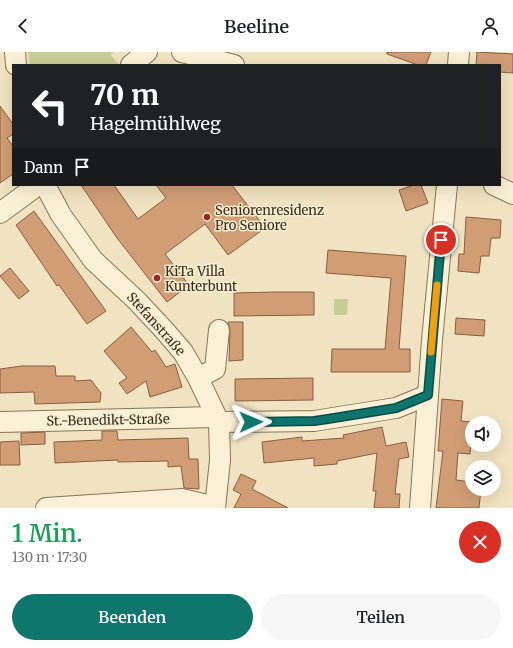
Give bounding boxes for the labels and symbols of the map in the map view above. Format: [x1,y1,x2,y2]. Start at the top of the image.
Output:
place label: Seniorenresidenz Pro Seniore [215,202,324,234]
marker: Seniorenresidenz Pro Seniore [202,212,212,222]
pin [424,223,458,257]
place label: KiTa Villa Kunterbunt [165,263,237,295]
marker: KiTa Villa Kunterbunt [152,273,162,283]
street label: Stefanstraße [123,289,189,359]
position arrow [230,401,272,443]
street label: St.-Benedikt-Straße [46,410,170,430]

